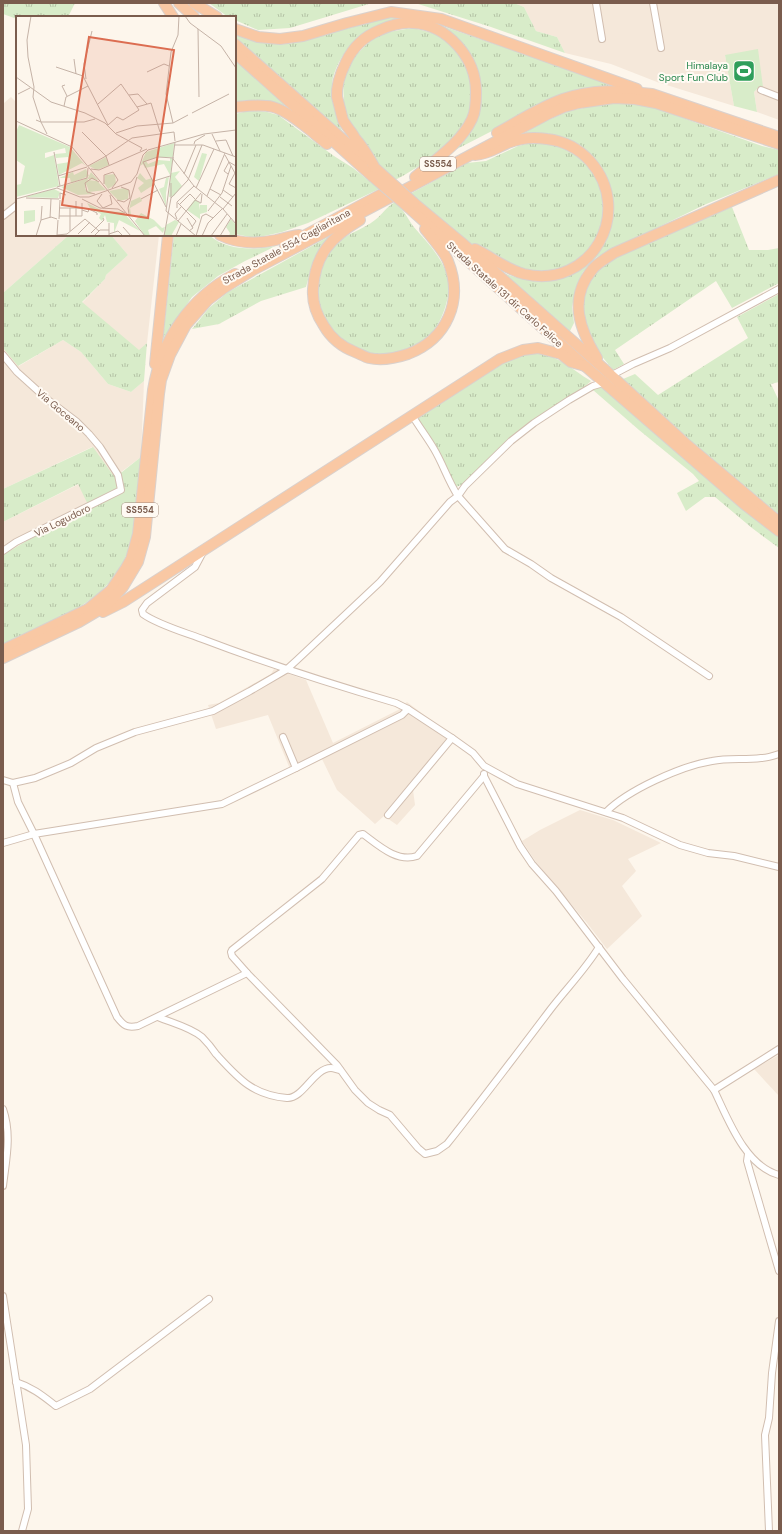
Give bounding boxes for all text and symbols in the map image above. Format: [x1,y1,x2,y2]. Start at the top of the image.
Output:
inset map [16,16,236,236]
sports icon: Himalaya Sport Fun Club [731,58,757,84]
place label: Himalaya Sport Fun Club [659,59,728,84]
road number: SS554 [420,157,456,171]
street label: Strada Statale 554 Cagliaritana [220,206,352,287]
street label: Strada Statale 131 dir Carlo Felice [444,239,566,350]
street label: Via Goceano [34,386,88,434]
street label: Via Logudoro [32,501,93,540]
road number: SS554 [122,503,158,517]

